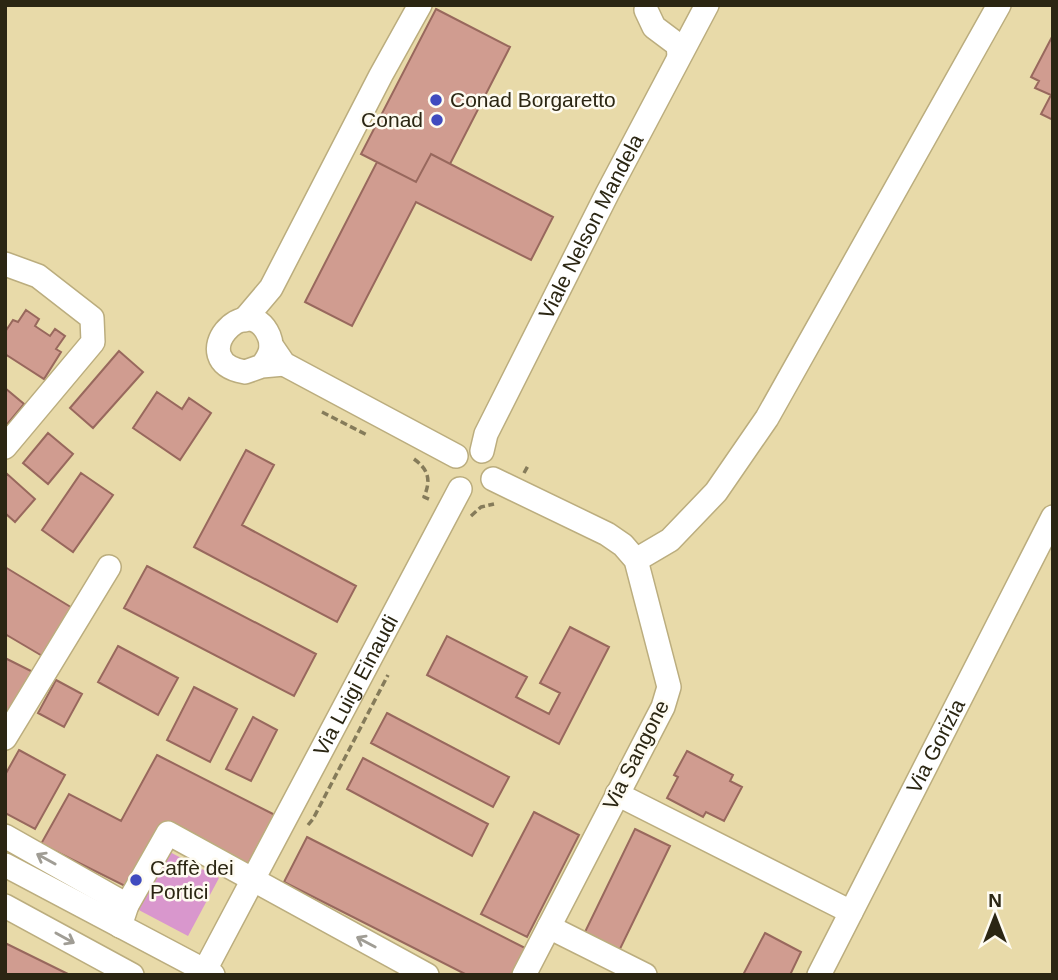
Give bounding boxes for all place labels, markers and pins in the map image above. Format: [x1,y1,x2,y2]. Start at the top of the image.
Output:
place label: Conad Borgaretto [450,88,616,111]
marker: Conad Borgaretto [428,92,444,108]
place label: Conad [361,108,423,131]
marker: Conad [429,112,445,128]
place label: Caffè dei Portici [150,856,234,903]
marker: Caffè dei Portici [128,872,144,888]

